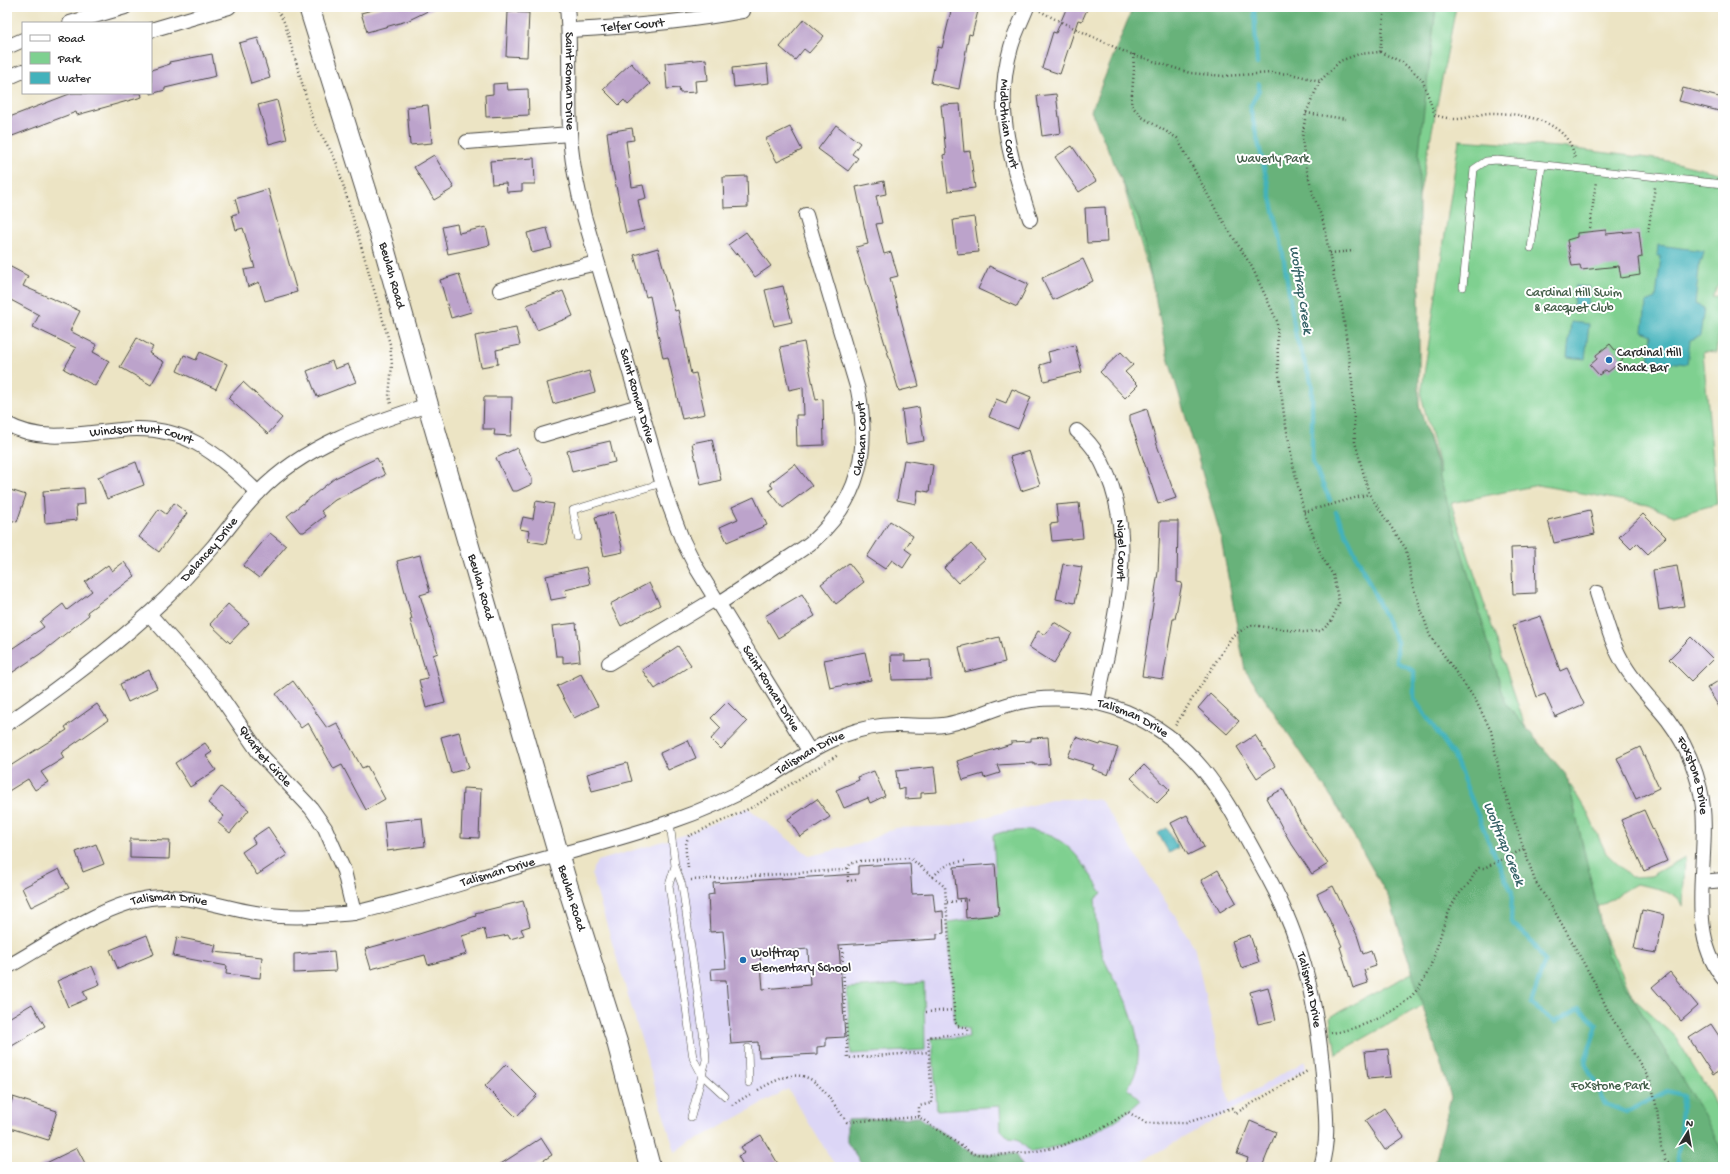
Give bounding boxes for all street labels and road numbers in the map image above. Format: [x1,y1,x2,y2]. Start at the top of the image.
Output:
street label: Telfer Court [600,15,667,36]
street label: Saint Roman Drive [561,32,577,131]
street label: Midlothian Court [996,78,1022,172]
street label: Beulah Road [375,240,409,312]
street label: Saint Roman Drive [616,347,658,446]
street label: Clachan Court [849,399,870,478]
street label: Windsor Hunt Court [89,421,197,449]
street label: Delancey Drive [177,514,241,586]
street label: Nigel Court [1112,519,1129,583]
street label: Beulah Road [464,551,498,623]
street label: Saint Roman Drive [739,643,803,735]
street label: Talisman Drive [1095,696,1172,741]
street label: Quartet Circle [235,723,295,790]
street label: Talisman Drive [772,728,847,779]
street label: Foxstone Drive [1673,733,1711,815]
street label: Talisman Drive [458,854,537,891]
street label: Beulah Road [554,862,589,934]
street label: Talisman Drive [128,889,209,910]
street label: Talisman Drive [1293,950,1325,1029]

